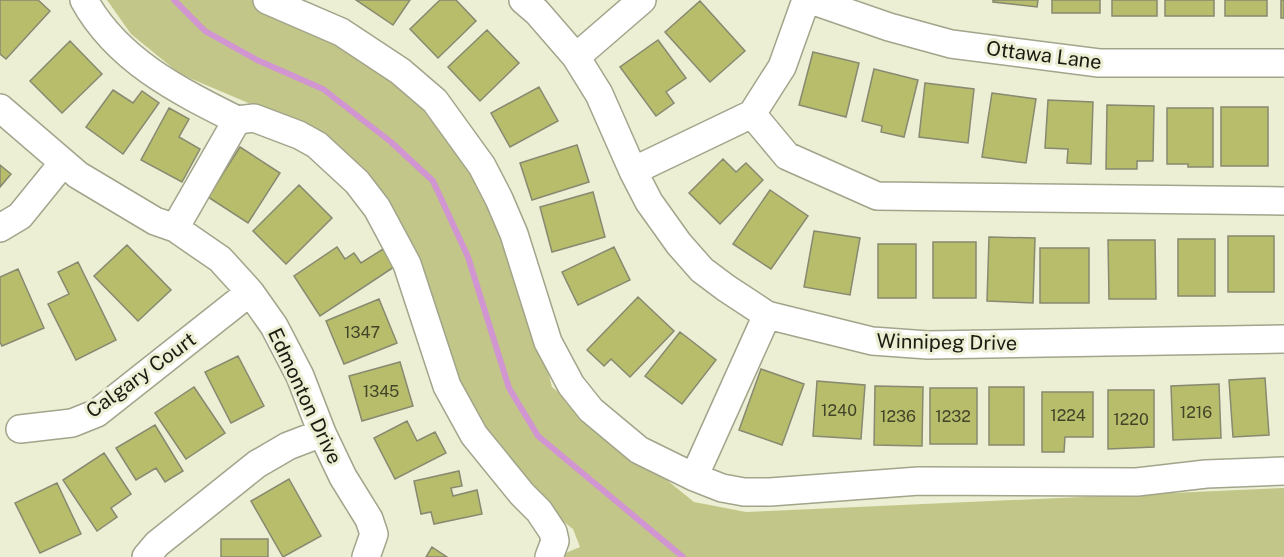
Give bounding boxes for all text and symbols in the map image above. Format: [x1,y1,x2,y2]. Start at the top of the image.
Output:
street label: Ottawa Lane [985,36,1103,74]
house number: 1347 [344,323,380,342]
street label: Edmonton Drive [263,324,347,468]
street label: Calgary Court [81,327,201,423]
street label: Winnipeg Drive [876,329,1018,355]
house number: 1345 [363,382,399,401]
house number: 1240 [821,401,857,420]
house number: 1216 [1180,403,1212,422]
house number: 1224 [1050,406,1086,425]
house number: 1236 [880,407,916,426]
house number: 1232 [935,407,971,426]
house number: 1220 [1113,410,1149,429]

